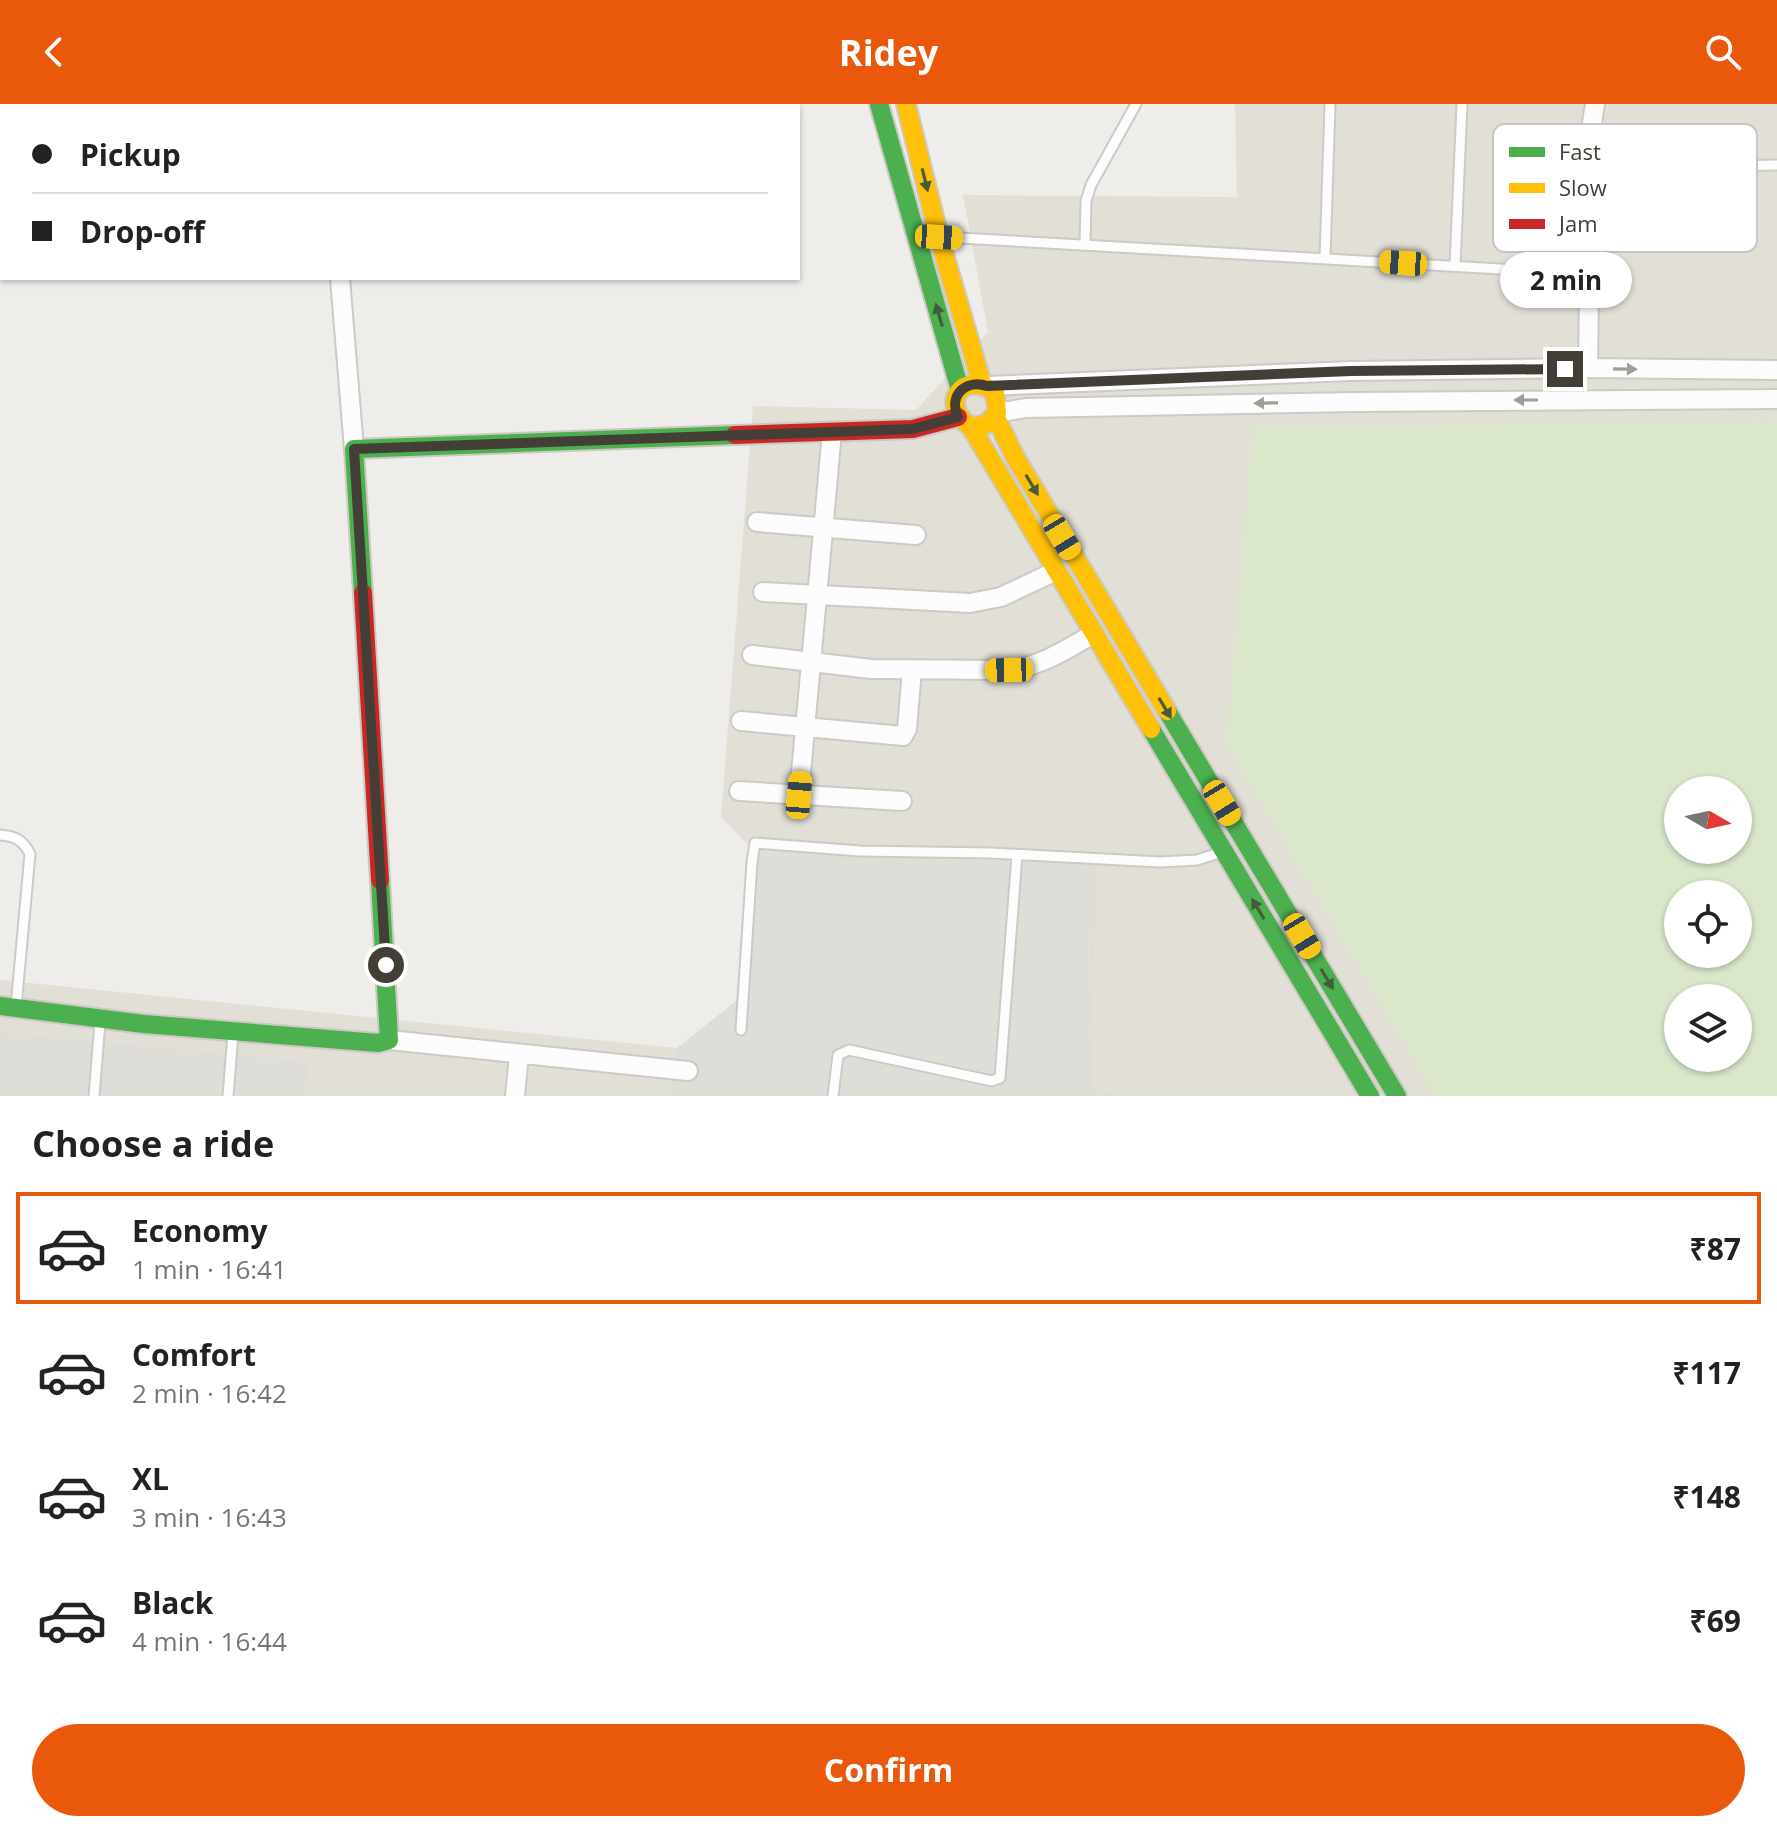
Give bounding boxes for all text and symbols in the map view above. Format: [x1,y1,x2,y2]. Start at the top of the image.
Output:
text: Ridey [839,28,938,77]
icon: back [32,30,76,74]
icon: search [1701,30,1745,74]
legend [1493,124,1757,252]
text: Pickup [80,134,181,175]
text: Fast [1559,136,1601,166]
one-way arrow [919,167,932,192]
text: Slow [1559,172,1607,202]
text: Jam [1557,208,1598,238]
text: Drop-off [80,211,205,252]
car [914,224,964,250]
car [1378,249,1428,277]
callout: 2 min [1499,253,1631,309]
text: 2 min [1530,262,1602,298]
one-way arrow [932,303,945,327]
route end [1547,351,1583,387]
one-way arrow [1613,363,1638,375]
one-way arrow [1513,394,1538,406]
one-way arrow [1253,397,1278,410]
one-way arrow [1024,474,1038,496]
car [1039,510,1085,564]
car [985,658,1033,682]
one-way arrow [1158,697,1172,719]
car [785,770,813,820]
car [1199,776,1245,830]
north arrow [1664,776,1752,864]
map controls [1664,776,1752,1072]
button: locate [1664,880,1752,968]
one-way arrow [1251,898,1265,920]
car [1279,909,1325,963]
route start [368,947,404,983]
one-way arrow [1320,968,1334,990]
button: layers [1664,984,1752,1072]
text: Choose a ride [32,1119,274,1168]
text: Economy [132,1210,268,1251]
icon: car [36,1212,108,1284]
text: ₹87 [1690,1228,1741,1269]
text: 1 min · 16:41 [132,1251,287,1287]
text: Comfort [132,1334,256,1375]
icon: car [36,1336,108,1408]
text: ₹117 [1672,1352,1741,1393]
text: 2 min · 16:42 [132,1375,287,1411]
text: XL [132,1458,169,1499]
icon: car [36,1460,108,1532]
text: ₹148 [1672,1476,1741,1517]
text: 3 min · 16:43 [132,1499,287,1535]
text: Black [132,1582,213,1623]
icon: car [36,1584,108,1656]
text: ₹69 [1690,1600,1741,1641]
text: 4 min · 16:44 [132,1623,287,1659]
button: Confirm [32,1724,1745,1816]

